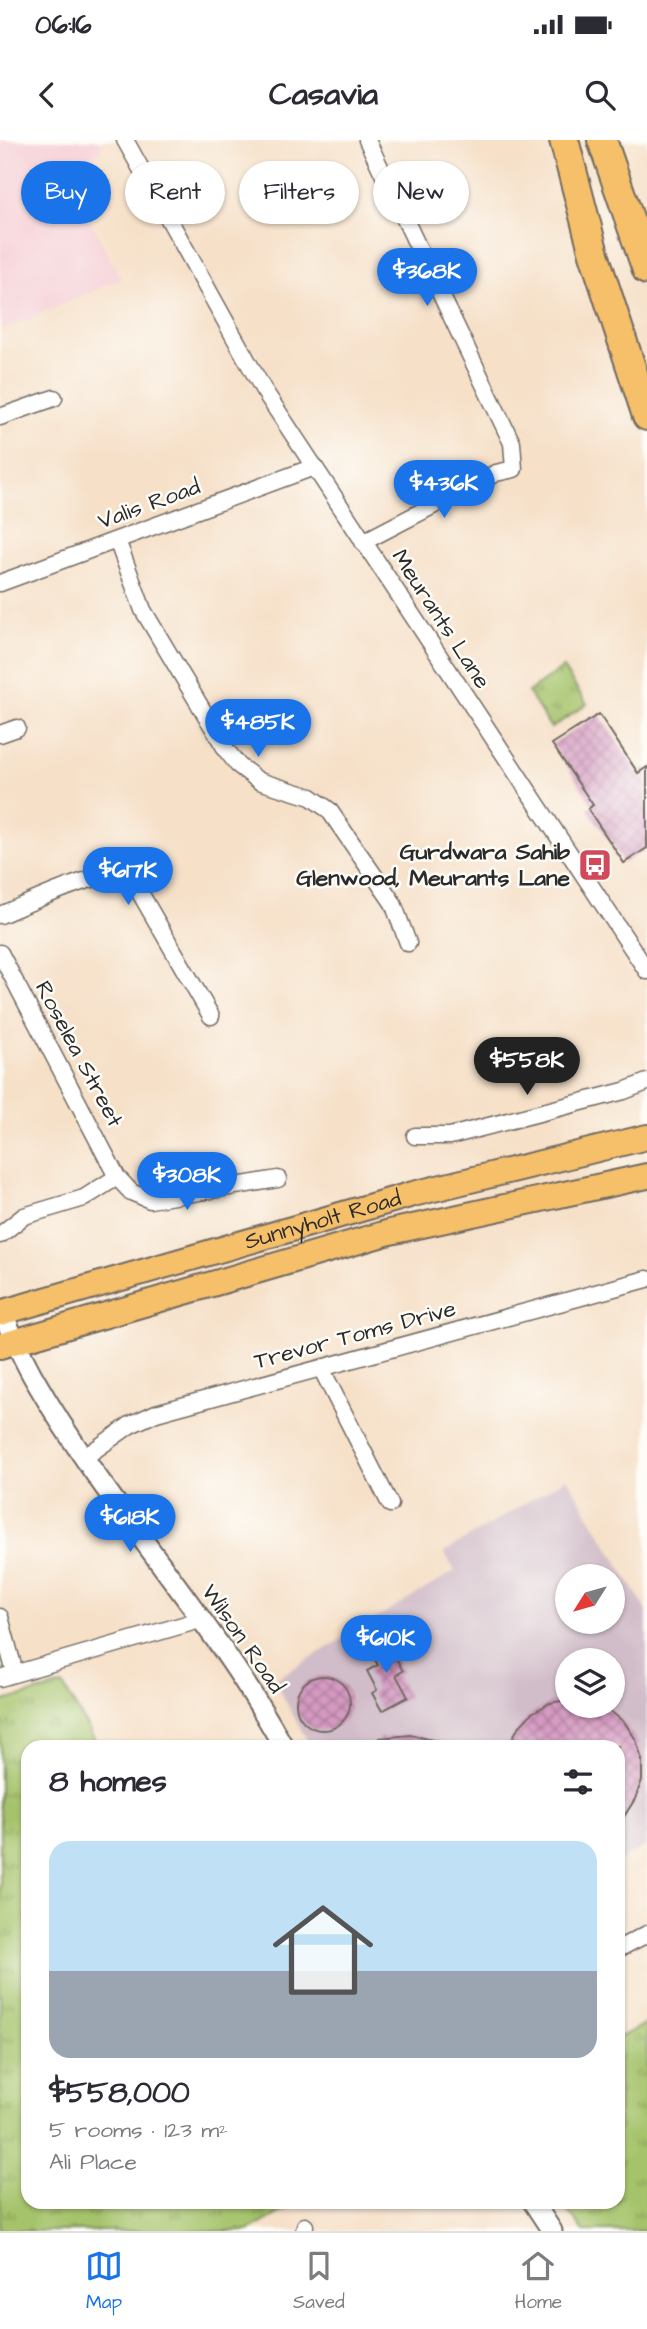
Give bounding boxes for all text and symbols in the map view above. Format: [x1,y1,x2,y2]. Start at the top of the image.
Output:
text: 06:16 [35,7,92,43]
text: Casavia [269,72,378,117]
icon: back [28,76,66,114]
icon: search [581,76,619,114]
chip: Buy [21,161,111,224]
chip: Rent [125,161,225,224]
chip: Filters [239,161,359,224]
chip: New [373,161,469,224]
pin: $368K [378,248,476,308]
text: $368K [393,255,461,287]
pin: $436K [395,460,493,520]
text: $436K [410,467,478,499]
street label: Valis Road [93,471,205,537]
street label: Meurants Lane [384,543,498,695]
pin: $485K [209,700,307,759]
text: $485K [221,706,295,738]
place label: Gurdwara Sahib Glenwood, Meurants Lane [296,836,571,894]
bus stop icon: Gurdwara Sahib Glenwood, Meurants Lane [576,846,614,884]
pin: $617K [79,848,177,907]
text: $617K [99,854,157,886]
street label: Roselea Street [27,975,131,1133]
pin: $558K [478,1038,576,1097]
text: $558K [490,1044,564,1076]
pin: $308K [138,1152,236,1212]
text: $308K [153,1159,221,1191]
street label: Sunnyholt Road [241,1182,405,1258]
street label: Trevor Toms Drive [251,1293,459,1377]
pin: $618K [81,1494,179,1554]
text: $618K [100,1501,160,1533]
north arrow [555,1564,625,1634]
map controls [555,1564,625,1718]
street label: Wilson Road [194,1578,293,1700]
pin: $610K [337,1616,435,1675]
text: $610K [357,1622,415,1654]
button: layers [555,1648,625,1718]
text: 8 homes [49,1761,167,1803]
icon: filters [559,1763,597,1801]
icon: home [260,1887,386,2013]
text: $558,000 [49,2072,190,2114]
text: 5 rooms · 123 m² [49,2114,228,2146]
text: Ali Place [49,2146,137,2178]
tab: Map [85,2247,123,2316]
tab: Saved [293,2247,345,2316]
tab: Home [515,2247,562,2316]

